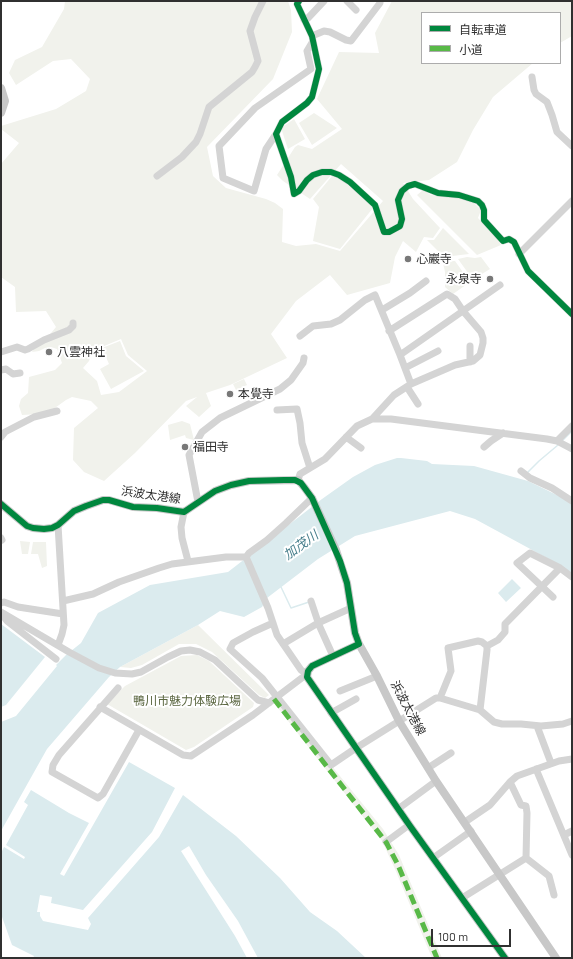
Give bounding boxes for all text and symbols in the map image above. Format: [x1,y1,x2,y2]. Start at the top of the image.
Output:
legend [421,12,561,64]
text: 自転車道 [459,22,507,36]
text: 小道 [459,42,483,56]
place label: 心巖寺 [416,252,452,266]
marker: 心巖寺 [403,254,413,264]
place label: 永泉寺 [446,272,482,286]
marker: 永泉寺 [485,274,495,284]
place label: 八雲神社 [57,345,105,359]
marker: 八雲神社 [44,347,54,357]
place label: 本覺寺 [238,387,274,401]
marker: 本覺寺 [225,389,235,399]
place label: 福田寺 [193,440,229,454]
marker: 福田寺 [180,442,190,452]
street label: 浜波太港線 [120,484,182,506]
water label: 加茂川 [281,527,321,563]
street label: 浜波太港線 [388,678,428,738]
park label: 鴨川市魅力体験広場 [133,694,241,708]
scale bar [433,921,513,947]
text: 100 m [438,929,468,943]

